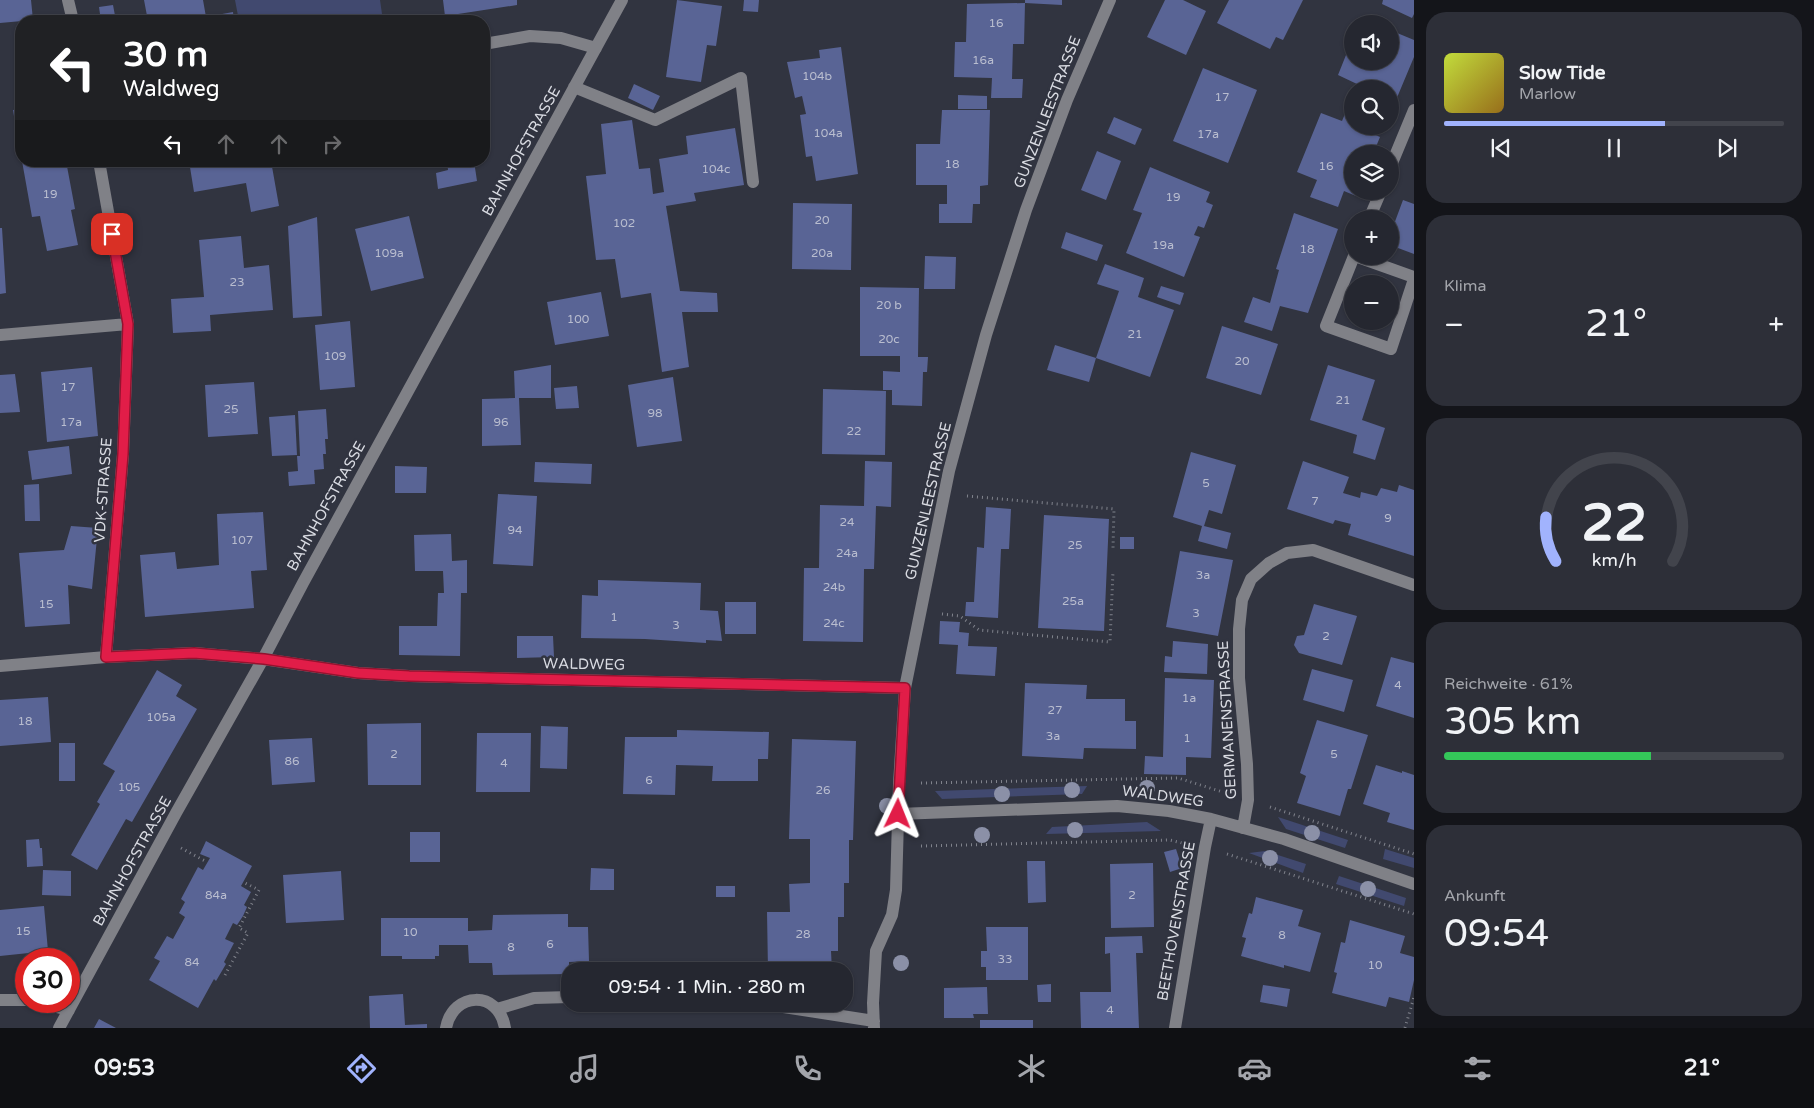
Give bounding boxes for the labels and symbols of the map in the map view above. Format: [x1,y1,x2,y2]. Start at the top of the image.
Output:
house number: 16 [988,16,1004,30]
street label: GUNZENLEESTRASSE [1010,33,1084,191]
house number: 16a [972,53,994,67]
house number: 104b [802,69,832,83]
street label: BAHNHOFSTRASSE [478,83,564,219]
house number: 17 [1214,90,1230,104]
house number: 104a [813,126,843,140]
house number: 17a [1197,127,1219,141]
house number: 18 [944,157,960,171]
house number: 16 [1318,159,1334,173]
house number: 104c [701,162,731,176]
house number: 19 [42,187,58,201]
house number: 19 [1165,190,1181,204]
pin [91,213,133,255]
house number: 20 [814,213,830,227]
house number: 102 [613,216,635,230]
house number: 19a [1152,238,1174,252]
house number: 18 [1299,242,1315,256]
house number: 109a [374,246,404,260]
house number: 20a [811,246,833,260]
house number: 23 [229,275,245,289]
house number: 20 b [876,298,902,312]
house number: 100 [567,312,590,326]
house number: 21 [1127,327,1143,341]
house number: 20c [878,332,900,346]
house number: 109 [324,349,346,363]
house number: 20 [1234,354,1250,368]
house number: 17 [60,380,76,394]
house number: 21 [1335,393,1351,407]
house number: 25 [223,402,239,416]
house number: 98 [647,406,663,420]
house number: 17a [60,415,82,429]
house number: 96 [493,415,509,429]
street label: GUNZENLEESTRASSE [901,420,955,582]
house number: 22 [846,424,862,438]
street label: VDK-STRASSE [90,437,116,543]
street label: BAHNHOFSTRASSE [283,438,369,574]
house number: 5 [1202,476,1210,490]
house number: 7 [1311,494,1319,508]
house number: 9 [1384,511,1392,525]
house number: 24 [839,515,855,529]
house number: 94 [507,523,523,537]
house number: 107 [231,533,253,547]
house number: 25 [1067,538,1083,552]
house number: 24a [836,546,858,560]
house number: 3a [1196,568,1210,582]
house number: 24b [823,580,845,594]
house number: 25a [1062,594,1084,608]
house number: 15 [38,597,54,611]
house number: 3 [1192,606,1200,620]
house number: 1 [610,610,618,624]
house number: 24c [823,616,845,630]
house number: 3 [672,618,680,632]
house number: 2 [1322,629,1330,643]
street label: GERMANENSTRASSE [1214,640,1240,800]
street label: WALDWEG [543,654,625,674]
house number: 4 [1394,678,1402,692]
house number: 1a [1182,691,1196,705]
house number: 27 [1047,703,1063,717]
house number: 105a [146,710,176,724]
house number: 18 [17,714,33,728]
house number: 3a [1046,729,1060,743]
house number: 1 [1183,731,1191,745]
house number: 2 [390,747,398,761]
house number: 5 [1330,747,1338,761]
house number: 86 [284,754,300,768]
house number: 4 [500,756,508,770]
house number: 6 [645,773,653,787]
house number: 105 [118,780,140,794]
street label: WALDWEG [1121,781,1205,811]
house number: 26 [815,783,831,797]
position arrow [871,787,923,839]
street label: BAHNHOFSTRASSE [89,793,175,929]
street label: BEETHOVENSTRASSE [1153,840,1199,1002]
house number: 84a [205,888,227,902]
house number: 2 [1128,888,1136,902]
house number: 15 [15,924,31,938]
house number: 10 [402,925,418,939]
house number: 28 [795,927,811,941]
house number: 8 [1278,928,1286,942]
house number: 6 [546,937,554,951]
house number: 8 [507,940,515,954]
speed limit sign: 30 [15,948,80,1013]
house number: 33 [997,952,1013,966]
house number: 84 [184,955,200,969]
house number: 10 [1367,958,1383,972]
house number: 4 [1106,1003,1114,1017]

